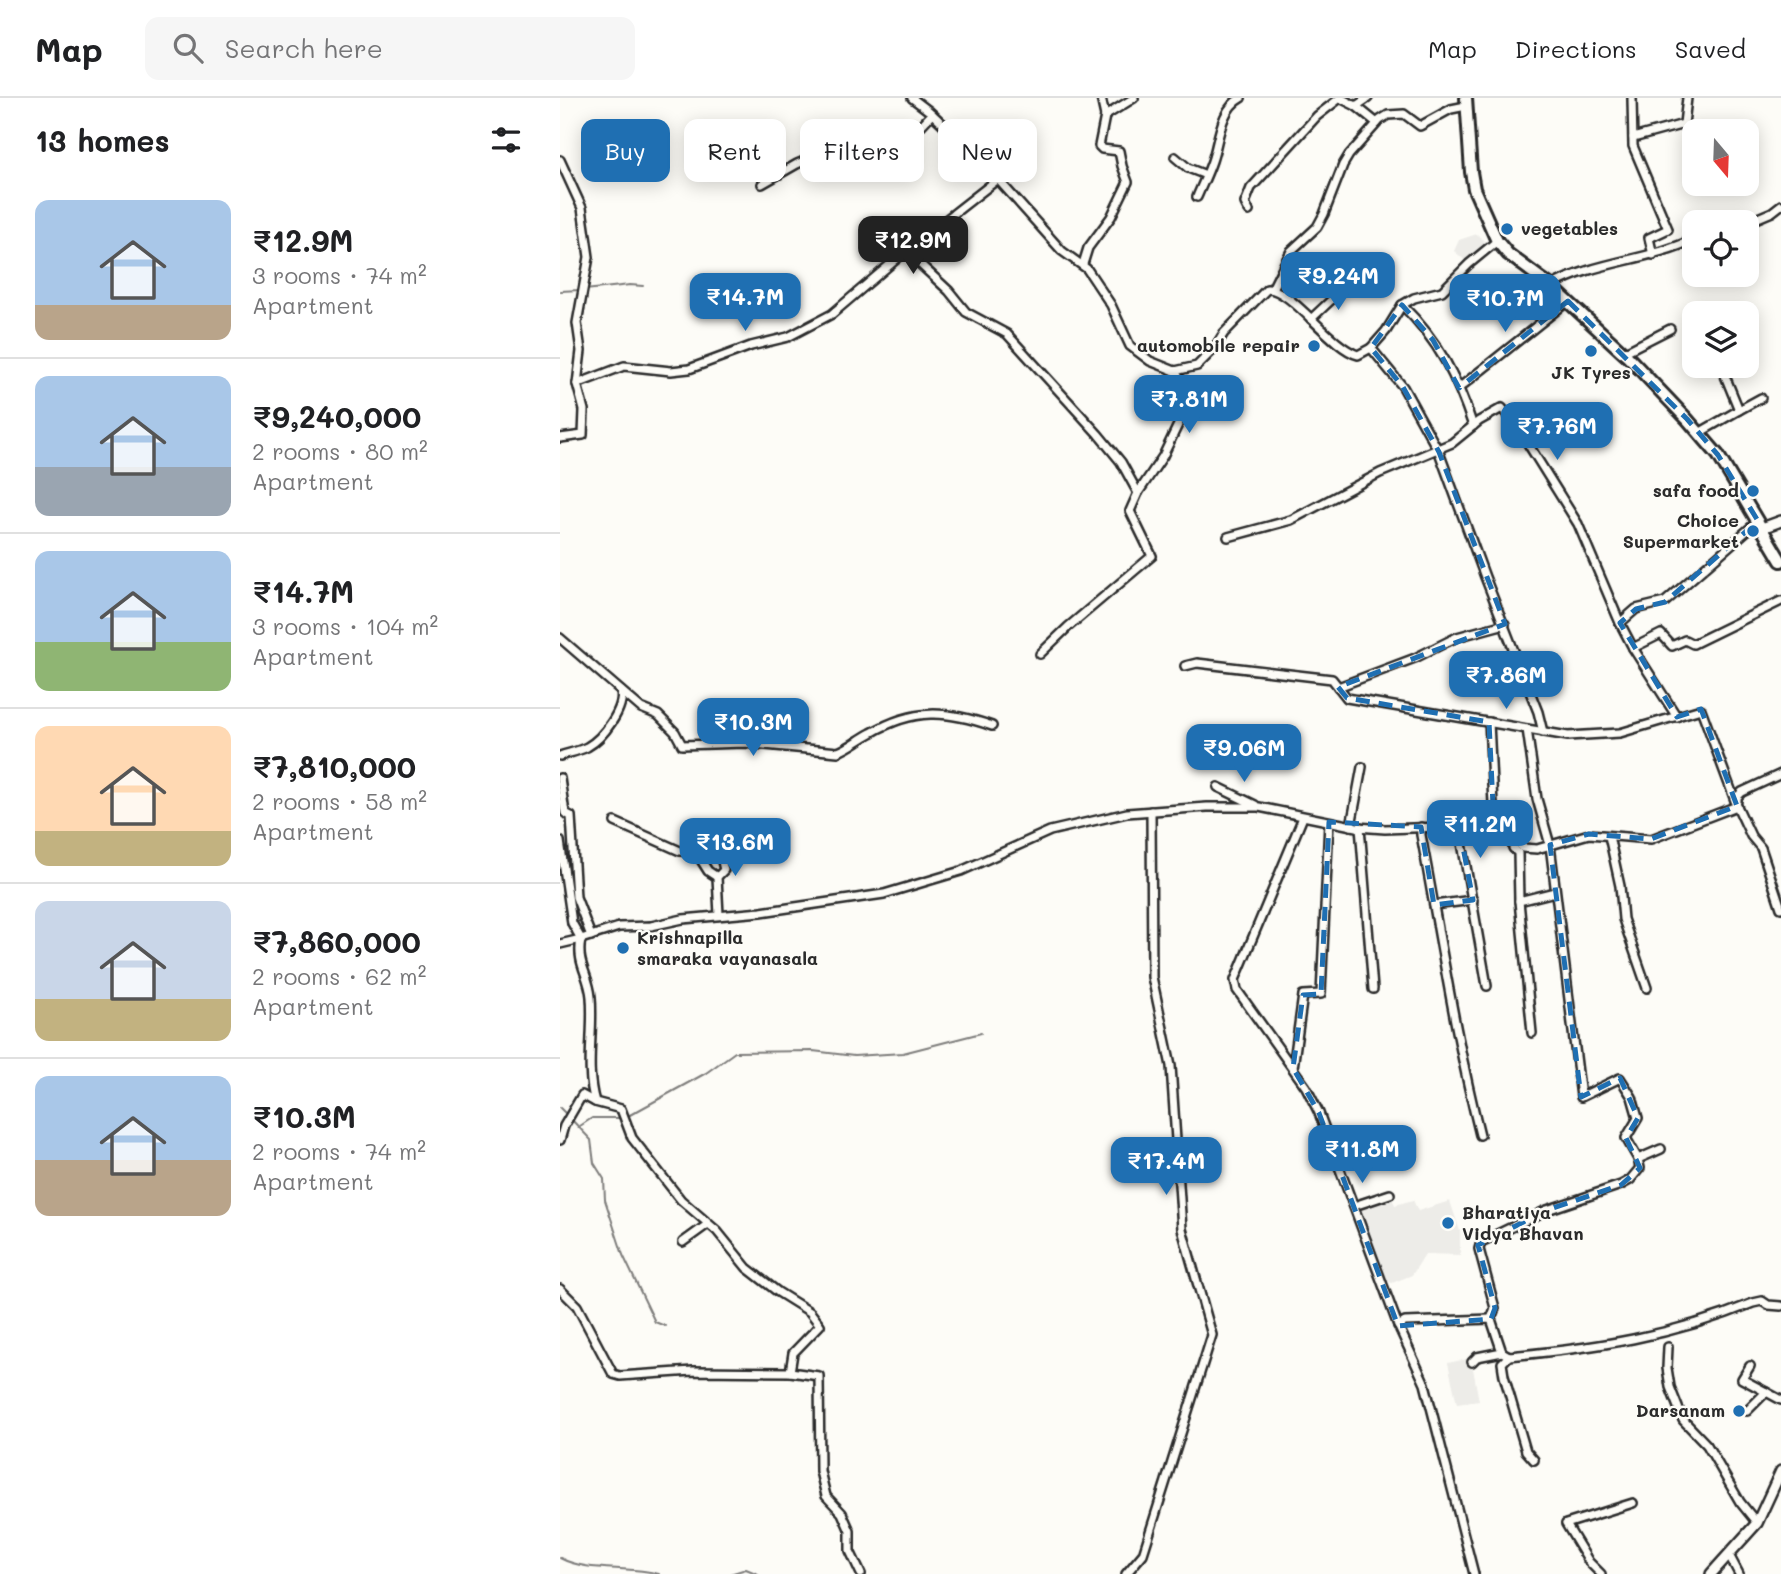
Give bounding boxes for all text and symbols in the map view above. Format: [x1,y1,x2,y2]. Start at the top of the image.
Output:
search box [145,17,635,80]
text: Map [35,27,103,70]
icon: search [169,29,207,67]
text: Search here [225,31,383,65]
text: Map [1428,33,1477,64]
text: Directions [1515,33,1637,64]
text: Saved [1675,33,1746,64]
chip: Buy [581,119,670,182]
chip: Rent [684,119,786,182]
chip: Filters [800,119,924,182]
chip: New [938,119,1037,182]
north arrow [1682,119,1759,196]
map controls [1682,119,1759,378]
text: 13 homes [35,120,170,160]
icon: filters [487,121,525,159]
button: locate [1682,210,1759,287]
pin: ₹12.9M [856,216,970,276]
place label: vegetables [1521,216,1618,240]
text: ₹12.9M [252,220,353,260]
marker: vegetables [1499,221,1515,237]
text: ₹12.9M [874,224,952,254]
icon: home [91,228,175,312]
pin: ₹9.24M [1281,252,1395,312]
text: 3 rooms · 74 m² [252,260,427,290]
text: ₹9.24M [1297,260,1379,290]
pin: ₹14.7M [688,274,802,333]
pin: ₹10.7M [1448,274,1562,334]
text: ₹14.7M [706,281,784,311]
text: ₹10.7M [1466,282,1544,312]
text: Apartment [252,290,374,320]
button: layers [1682,301,1759,378]
place label: automobile repair [1137,333,1300,357]
marker: automobile repair [1306,338,1322,354]
marker: JK Tyres [1583,343,1599,359]
place label: JK Tyres [1551,360,1631,384]
pin: ₹7.81M [1132,376,1246,435]
text: ₹7.81M [1150,383,1228,413]
text: ₹9,240,000 [252,396,421,436]
pin: ₹7.76M [1500,402,1614,462]
icon: home [91,404,175,488]
text: ₹7.76M [1517,410,1597,440]
text: 2 rooms · 80 m² [252,436,428,466]
text: Apartment [252,466,374,496]
place label: safa food [1653,478,1739,502]
marker: safa food [1745,483,1761,499]
place label: Choice Supermarket [1623,508,1739,553]
marker: Choice Supermarket [1745,523,1761,539]
text: ₹14.7M [252,571,354,611]
icon: home [91,579,175,663]
text: 3 rooms · 104 m² [252,611,438,641]
text: Apartment [252,641,374,671]
pin: ₹7.86M [1449,652,1563,711]
text: ₹7.86M [1465,659,1547,689]
pin: ₹10.3M [696,698,810,758]
text: ₹10.3M [713,706,793,736]
pin: ₹9.06M [1187,724,1301,784]
text: ₹9.06M [1202,732,1286,762]
text: ₹7,810,000 [252,746,416,786]
icon: home [91,754,175,838]
text: 2 rooms · 58 m² [252,786,427,816]
pin: ₹11.2M [1423,800,1537,860]
text: ₹11.2M [1443,808,1517,838]
text: Apartment [252,816,374,846]
pin: ₹13.6M [678,818,792,878]
text: ₹13.6M [696,826,774,856]
text: ₹7,860,000 [252,921,421,961]
place label: Krishnapilla smaraka vayanasala [637,925,818,970]
icon: home [91,929,175,1013]
marker: Krishnapilla smaraka vayanasala [615,940,631,956]
text: 2 rooms · 62 m² [252,961,426,991]
text: Apartment [252,991,374,1021]
text: ₹10.3M [252,1096,356,1136]
icon: home [91,1104,175,1188]
pin: ₹11.8M [1305,1126,1419,1185]
text: ₹11.8M [1324,1133,1400,1163]
text: 2 rooms · 74 m² [252,1136,426,1166]
pin: ₹17.4M [1109,1138,1223,1197]
text: ₹17.4M [1127,1145,1205,1175]
text: Apartment [252,1166,374,1196]
place label: Bharatiya Vidya Bhavan [1462,1200,1583,1245]
marker: Bharatiya Vidya Bhavan [1440,1215,1456,1231]
place label: Darsanam [1636,1398,1725,1422]
marker: Darsanam [1731,1403,1747,1419]

